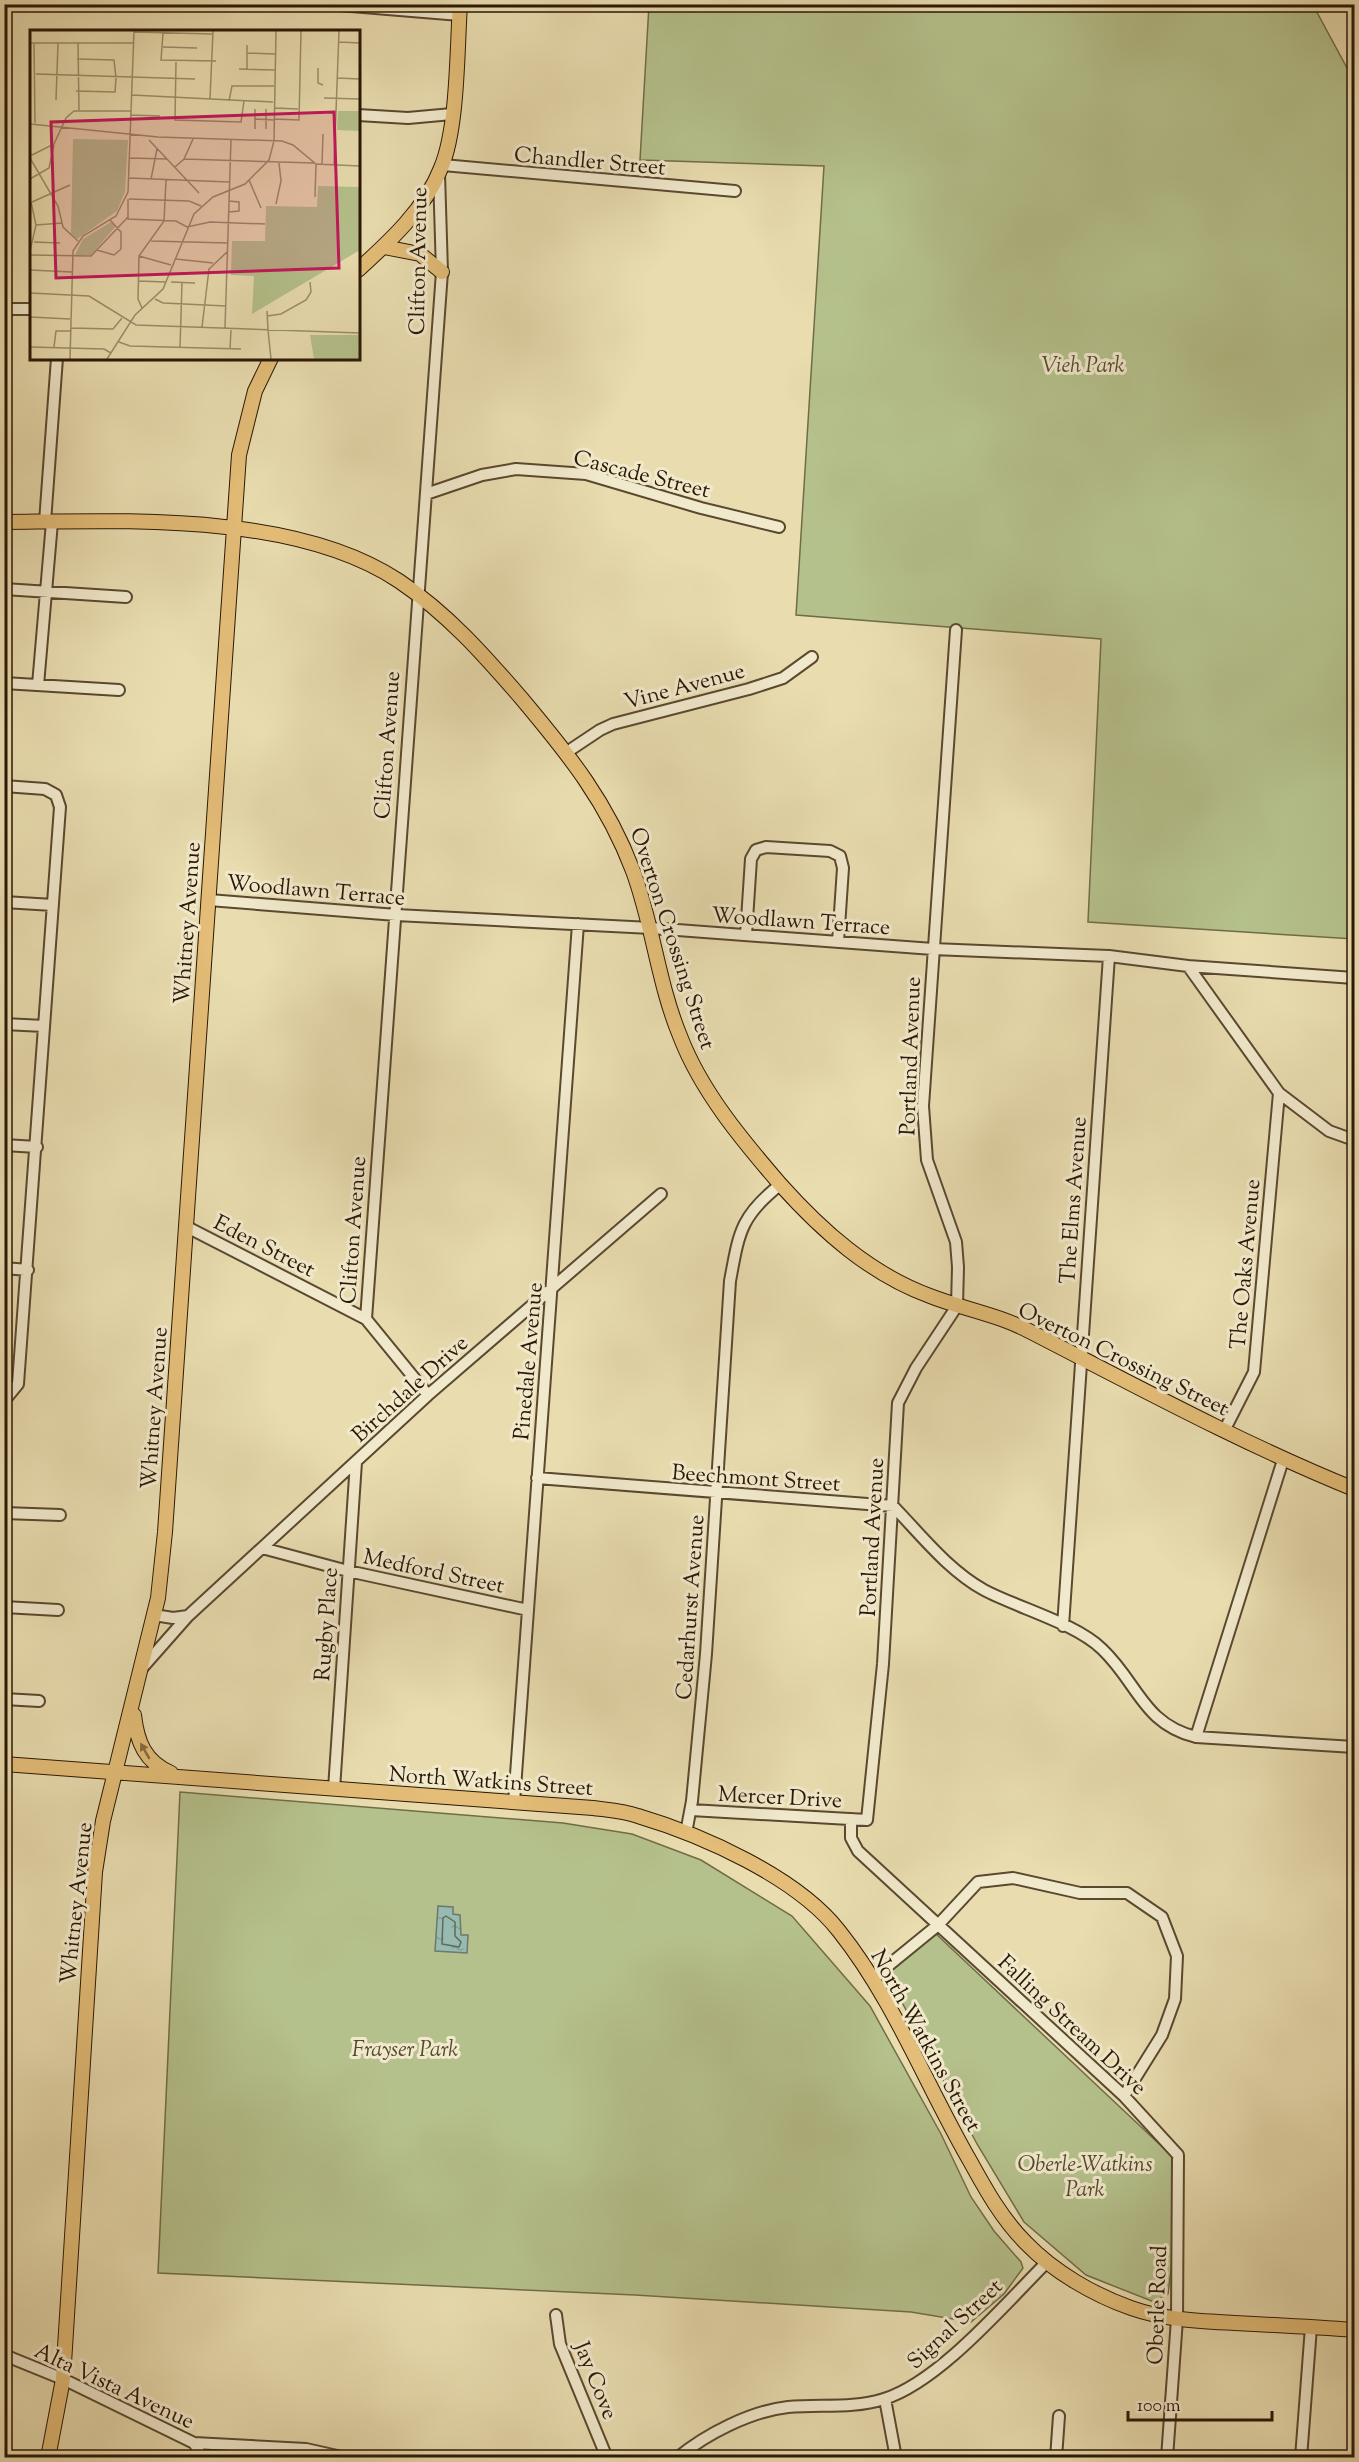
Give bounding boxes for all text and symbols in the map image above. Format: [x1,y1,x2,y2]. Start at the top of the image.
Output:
inset map [30,30,360,360]
street label: Chandler Street [513,140,667,186]
street label: Clifton Avenue [403,187,437,336]
park label: Vieh Park [1041,351,1125,383]
street label: Cascade Street [570,443,713,508]
street label: Vine Avenue [621,656,749,719]
street label: Clifton Avenue [368,670,410,820]
street label: Overton Crossing Street [620,824,722,1054]
street label: Whitney Avenue [167,841,211,1006]
street label: Woodlawn Terrace [225,868,406,916]
street label: Woodlawn Terrace [710,901,891,945]
street label: Portland Avenue [893,976,931,1136]
street label: The Elms Avenue [1053,1116,1097,1285]
street label: Clifton Avenue [334,1155,376,1305]
street label: The Oaks Avenue [1224,1178,1270,1351]
street label: Eden Street [207,1208,320,1287]
street label: Pinedale Avenue [507,1281,553,1442]
street label: Overton Crossing Street [1012,1296,1234,1426]
street label: Whitney Avenue [134,1326,178,1491]
street label: Birchdale Drive [346,1329,476,1451]
street label: Portland Avenue [854,1457,894,1617]
street label: Beechmont Street [670,1458,842,1502]
street label: Cedarhurst Avenue [670,1513,714,1701]
street label: Medford Street [360,1542,508,1604]
street label: Rugby Place [308,1566,348,1682]
one-way arrow [140,1742,150,1759]
street label: North Watkins Street [388,1760,594,1806]
street label: Mercer Drive [717,1780,843,1818]
street label: Whitney Avenue [54,1821,102,1986]
street label: North Watkins Street [861,1944,988,2139]
street label: Falling Stream Drive [989,1948,1153,2104]
park label: Frayser Park [352,2035,458,2067]
park label: Oberle-Watkins Park [1018,2150,1152,2207]
street label: Oberle Road [1141,2245,1177,2365]
street label: Signal Street [901,2272,1011,2378]
street label: Jay Cove [564,2336,624,2425]
street label: Alta Vista Avenue [28,2337,199,2439]
scale bar [1128,2384,1272,2422]
text: 100 m [1137,2394,1181,2420]

